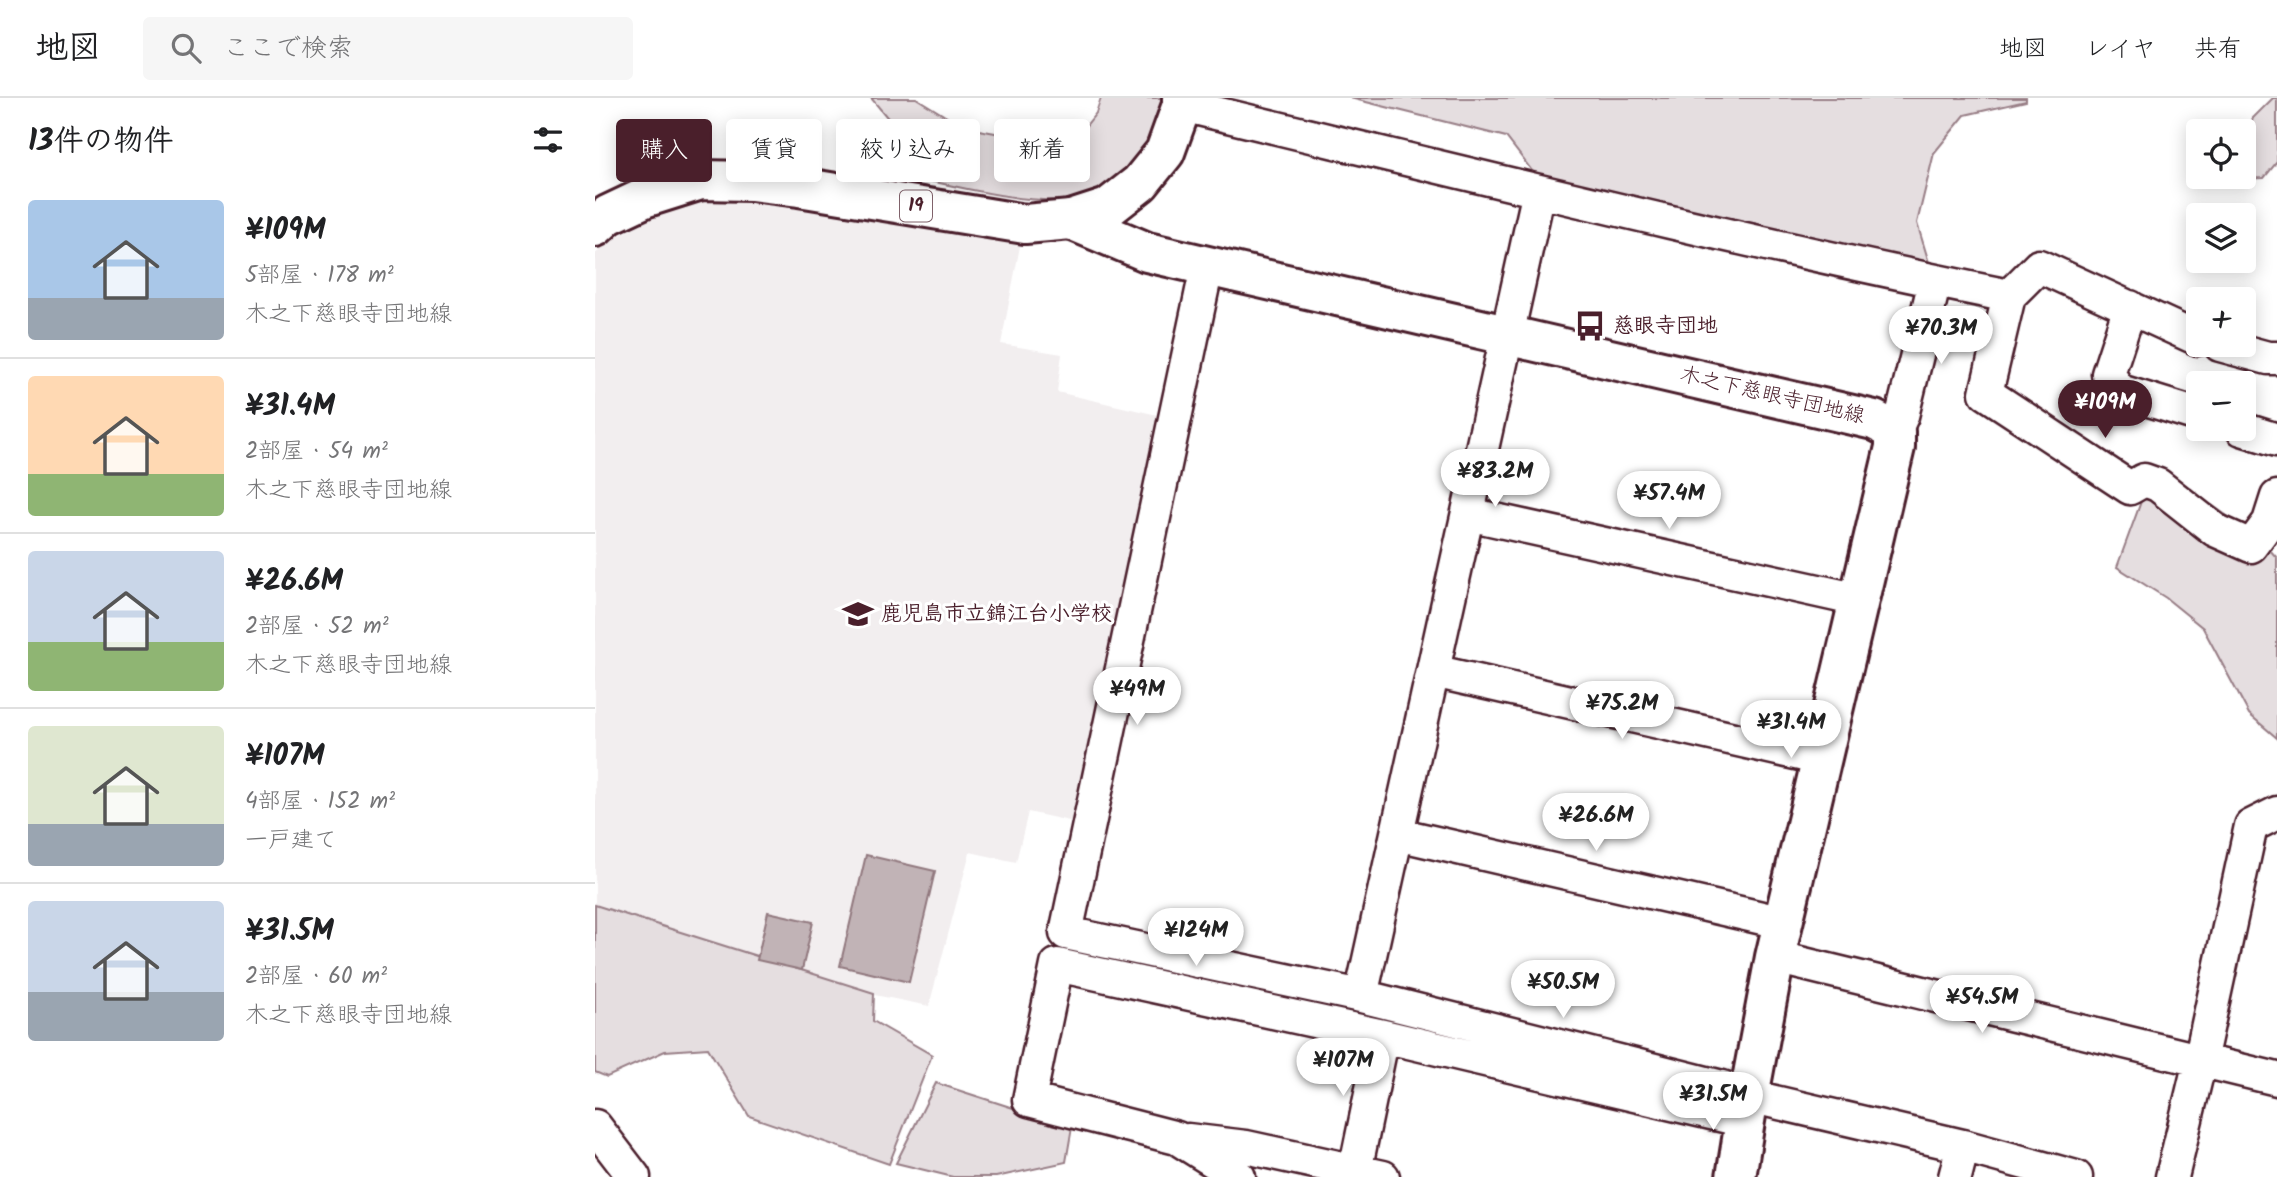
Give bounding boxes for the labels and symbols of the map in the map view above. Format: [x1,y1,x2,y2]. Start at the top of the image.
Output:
road number: 19 [900,190,932,222]
pin: ¥70.3M [1884,306,1998,366]
bus stop icon: 慈眼寺団地 [1573,309,1607,343]
place label: 慈眼寺団地 [1613,310,1718,343]
street label: 木之下慈眼寺団地線 [1676,359,1868,433]
pin: ¥109M [2056,380,2154,440]
pin: ¥83.2M [1438,450,1552,509]
pin: ¥57.4M [1612,472,1726,531]
school or university icon: 鹿児島市立錦江台小学校 [841,597,875,631]
place label: 鹿児島市立錦江台小学校 [881,598,1112,631]
pin: ¥49M [1096,668,1178,727]
pin: ¥75.2M [1565,682,1679,741]
pin: ¥31.4M [1734,700,1848,760]
pin: ¥26.6M [1539,794,1653,853]
pin: ¥124M [1147,908,1245,968]
pin: ¥50.5M [1506,960,1620,1020]
pin: ¥54.5M [1925,976,2039,1035]
pin: ¥107M [1294,1038,1392,1098]
pin: ¥31.5M [1656,1072,1770,1132]

